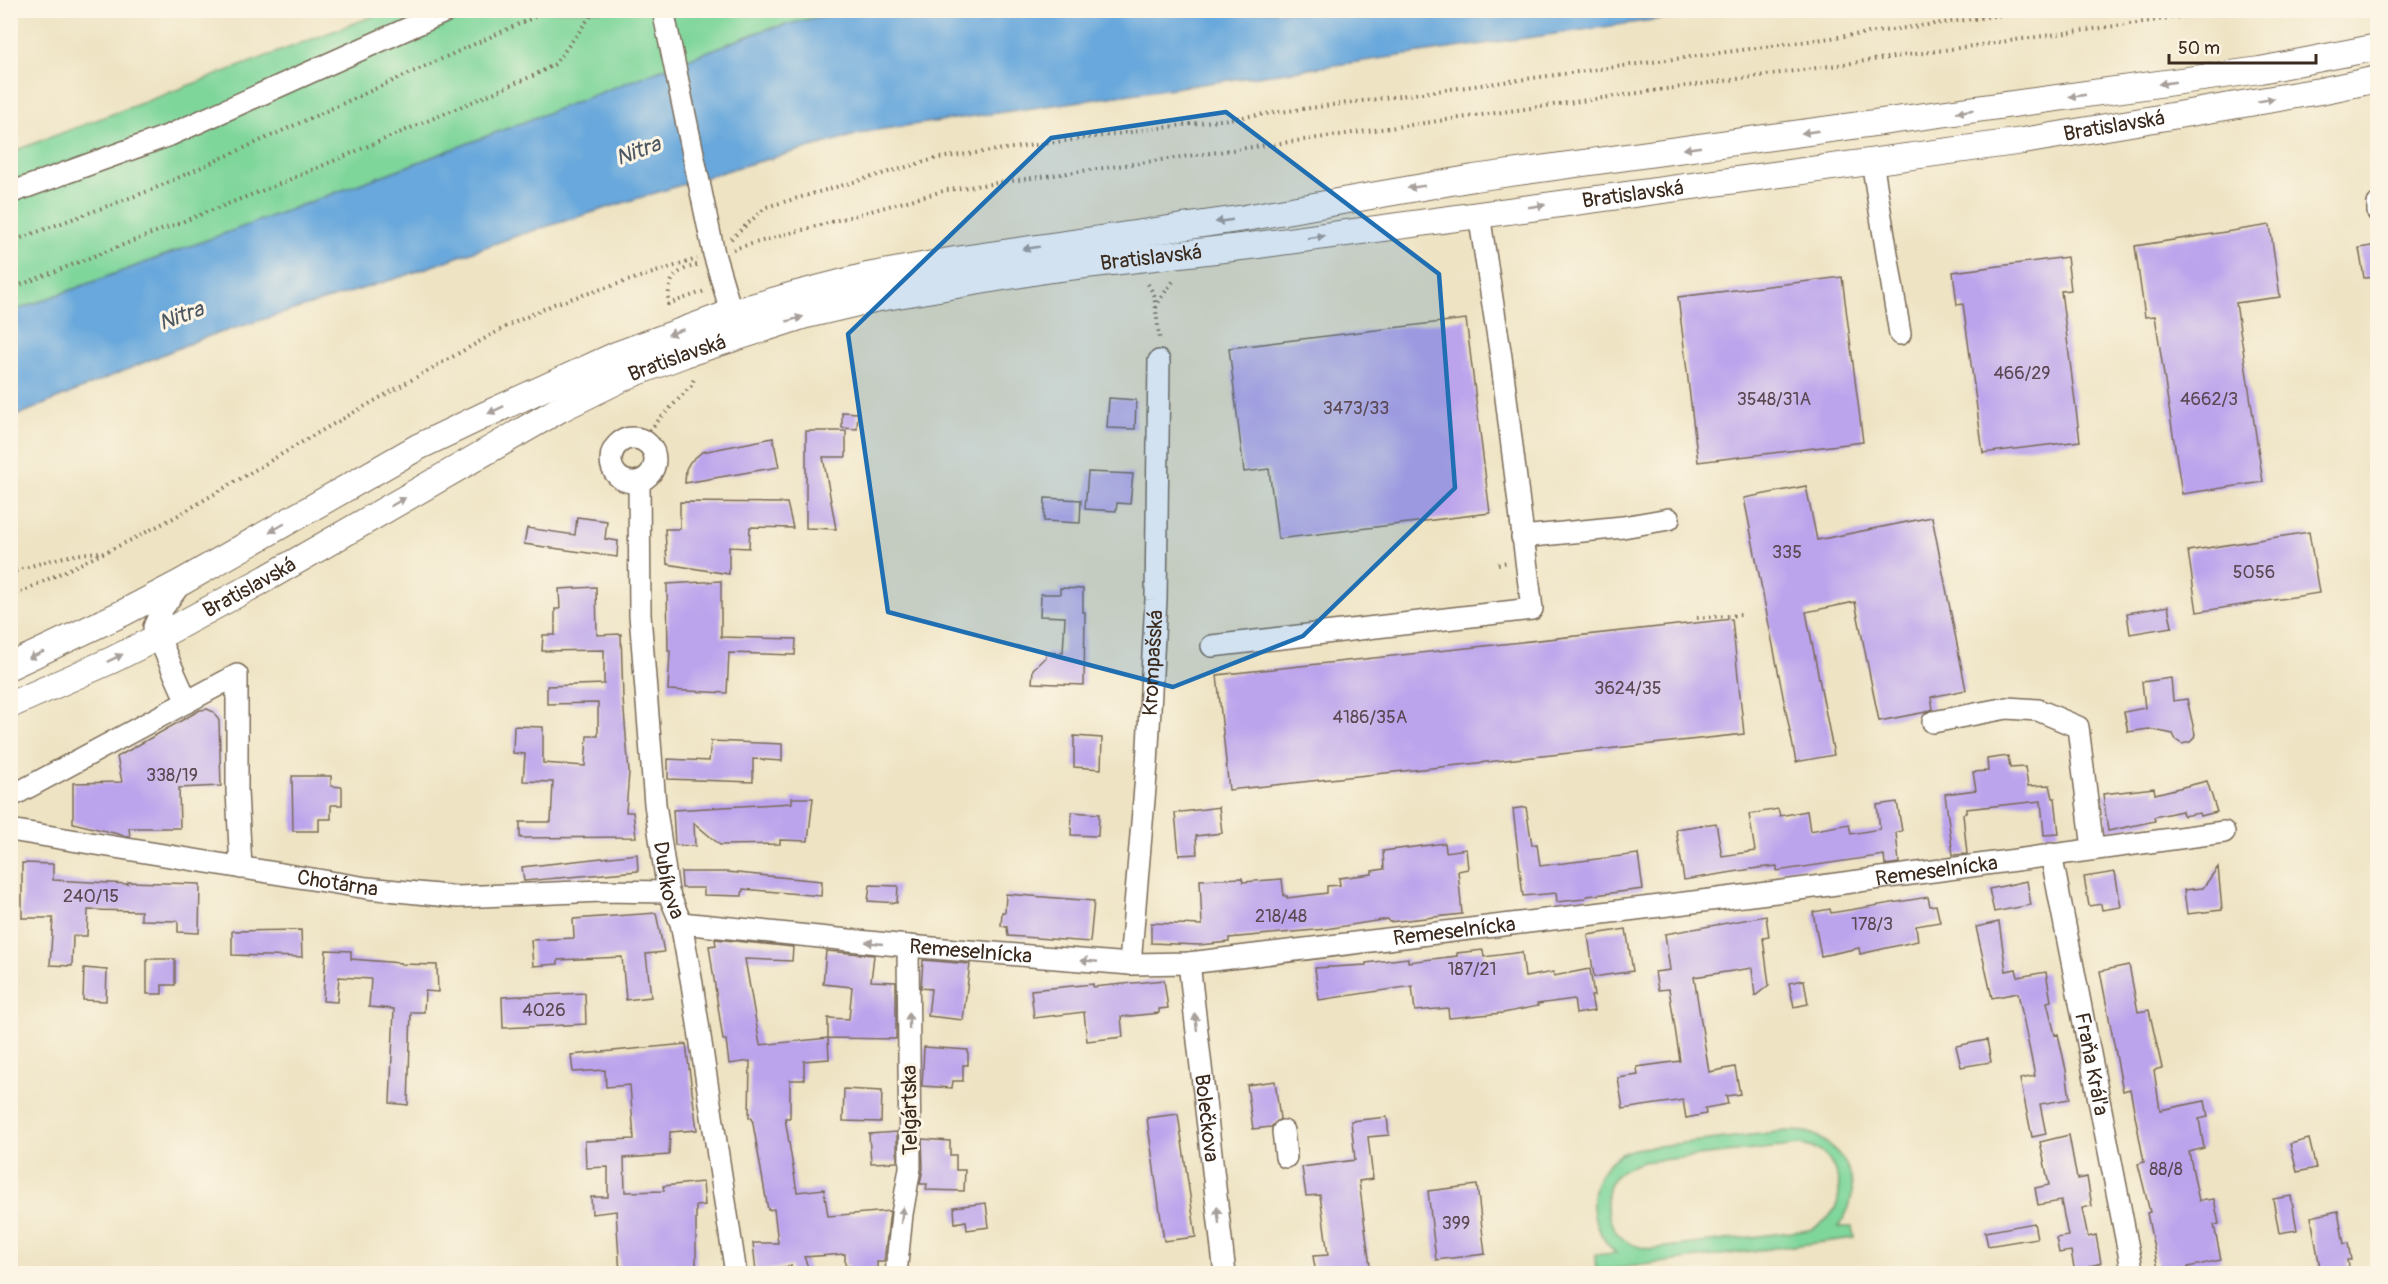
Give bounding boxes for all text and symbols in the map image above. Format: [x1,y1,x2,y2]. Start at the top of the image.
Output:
scale bar [2169,27,2316,65]
text: 50 m [2178,37,2220,60]
one-way arrow [2158,79,2177,88]
one-way arrow [2068,91,2087,100]
one-way arrow [2257,95,2276,104]
street label: Bratislavská [2061,104,2167,147]
one-way arrow [1956,107,1975,116]
one-way arrow [1801,128,1820,137]
water label: Nitra [612,129,666,172]
one-way arrow [1682,144,1701,153]
street label: Bratislavská [1580,174,1685,214]
one-way arrow [1407,183,1426,192]
one-way arrow [1528,202,1547,211]
one-way arrow [1215,216,1234,225]
one-way arrow [1307,232,1326,241]
street label: Bratislavská [1099,238,1203,277]
one-way arrow [1022,244,1041,253]
water label: Nitra [155,294,209,337]
one-way arrow [786,314,804,323]
street label: Bratislavská [624,328,729,388]
one-way arrow [667,328,685,338]
house number: 466/29 [1993,362,2051,385]
house number: 3548/31A [1737,388,1812,411]
house number: 4662/3 [2180,388,2238,411]
house number: 3473/33 [1323,397,1389,420]
one-way arrow [487,405,504,414]
one-way arrow [390,497,407,507]
one-way arrow [269,522,285,533]
house number: 335 [1772,541,1802,564]
street label: Bratislavská [198,551,301,624]
house number: 5056 [2233,561,2275,584]
street label: Krompašská [1136,609,1169,717]
one-way arrow [26,650,44,660]
one-way arrow [106,654,123,663]
house number: 3624/35 [1594,677,1662,700]
house number: 4186/35A [1333,706,1408,729]
house number: 338/19 [146,764,198,787]
street label: Dubíkova [647,840,691,923]
street label: Remeselnícka [1874,849,1999,892]
street label: Chotárna [295,863,379,903]
house number: 240/15 [63,885,119,908]
house number: 218/48 [1255,905,1307,928]
street label: Remeselnícka [1391,910,1517,952]
house number: 178/3 [1851,913,1893,936]
street label: Remeselnícka [908,933,1033,970]
one-way arrow [864,938,883,948]
one-way arrow [1079,956,1098,965]
house number: 187/21 [1447,958,1497,981]
house number: 4026 [522,999,566,1022]
street label: Fraňa Kráľa [2069,1010,2115,1118]
one-way arrow [904,1012,914,1031]
one-way arrow [1191,1012,1201,1031]
street label: Telgártska [896,1065,924,1155]
street label: Bolečkova [1188,1072,1225,1164]
house number: 88/8 [2149,1158,2183,1181]
one-way arrow [898,1206,907,1225]
one-way arrow [1213,1206,1223,1225]
house number: 399 [1442,1212,1470,1235]

